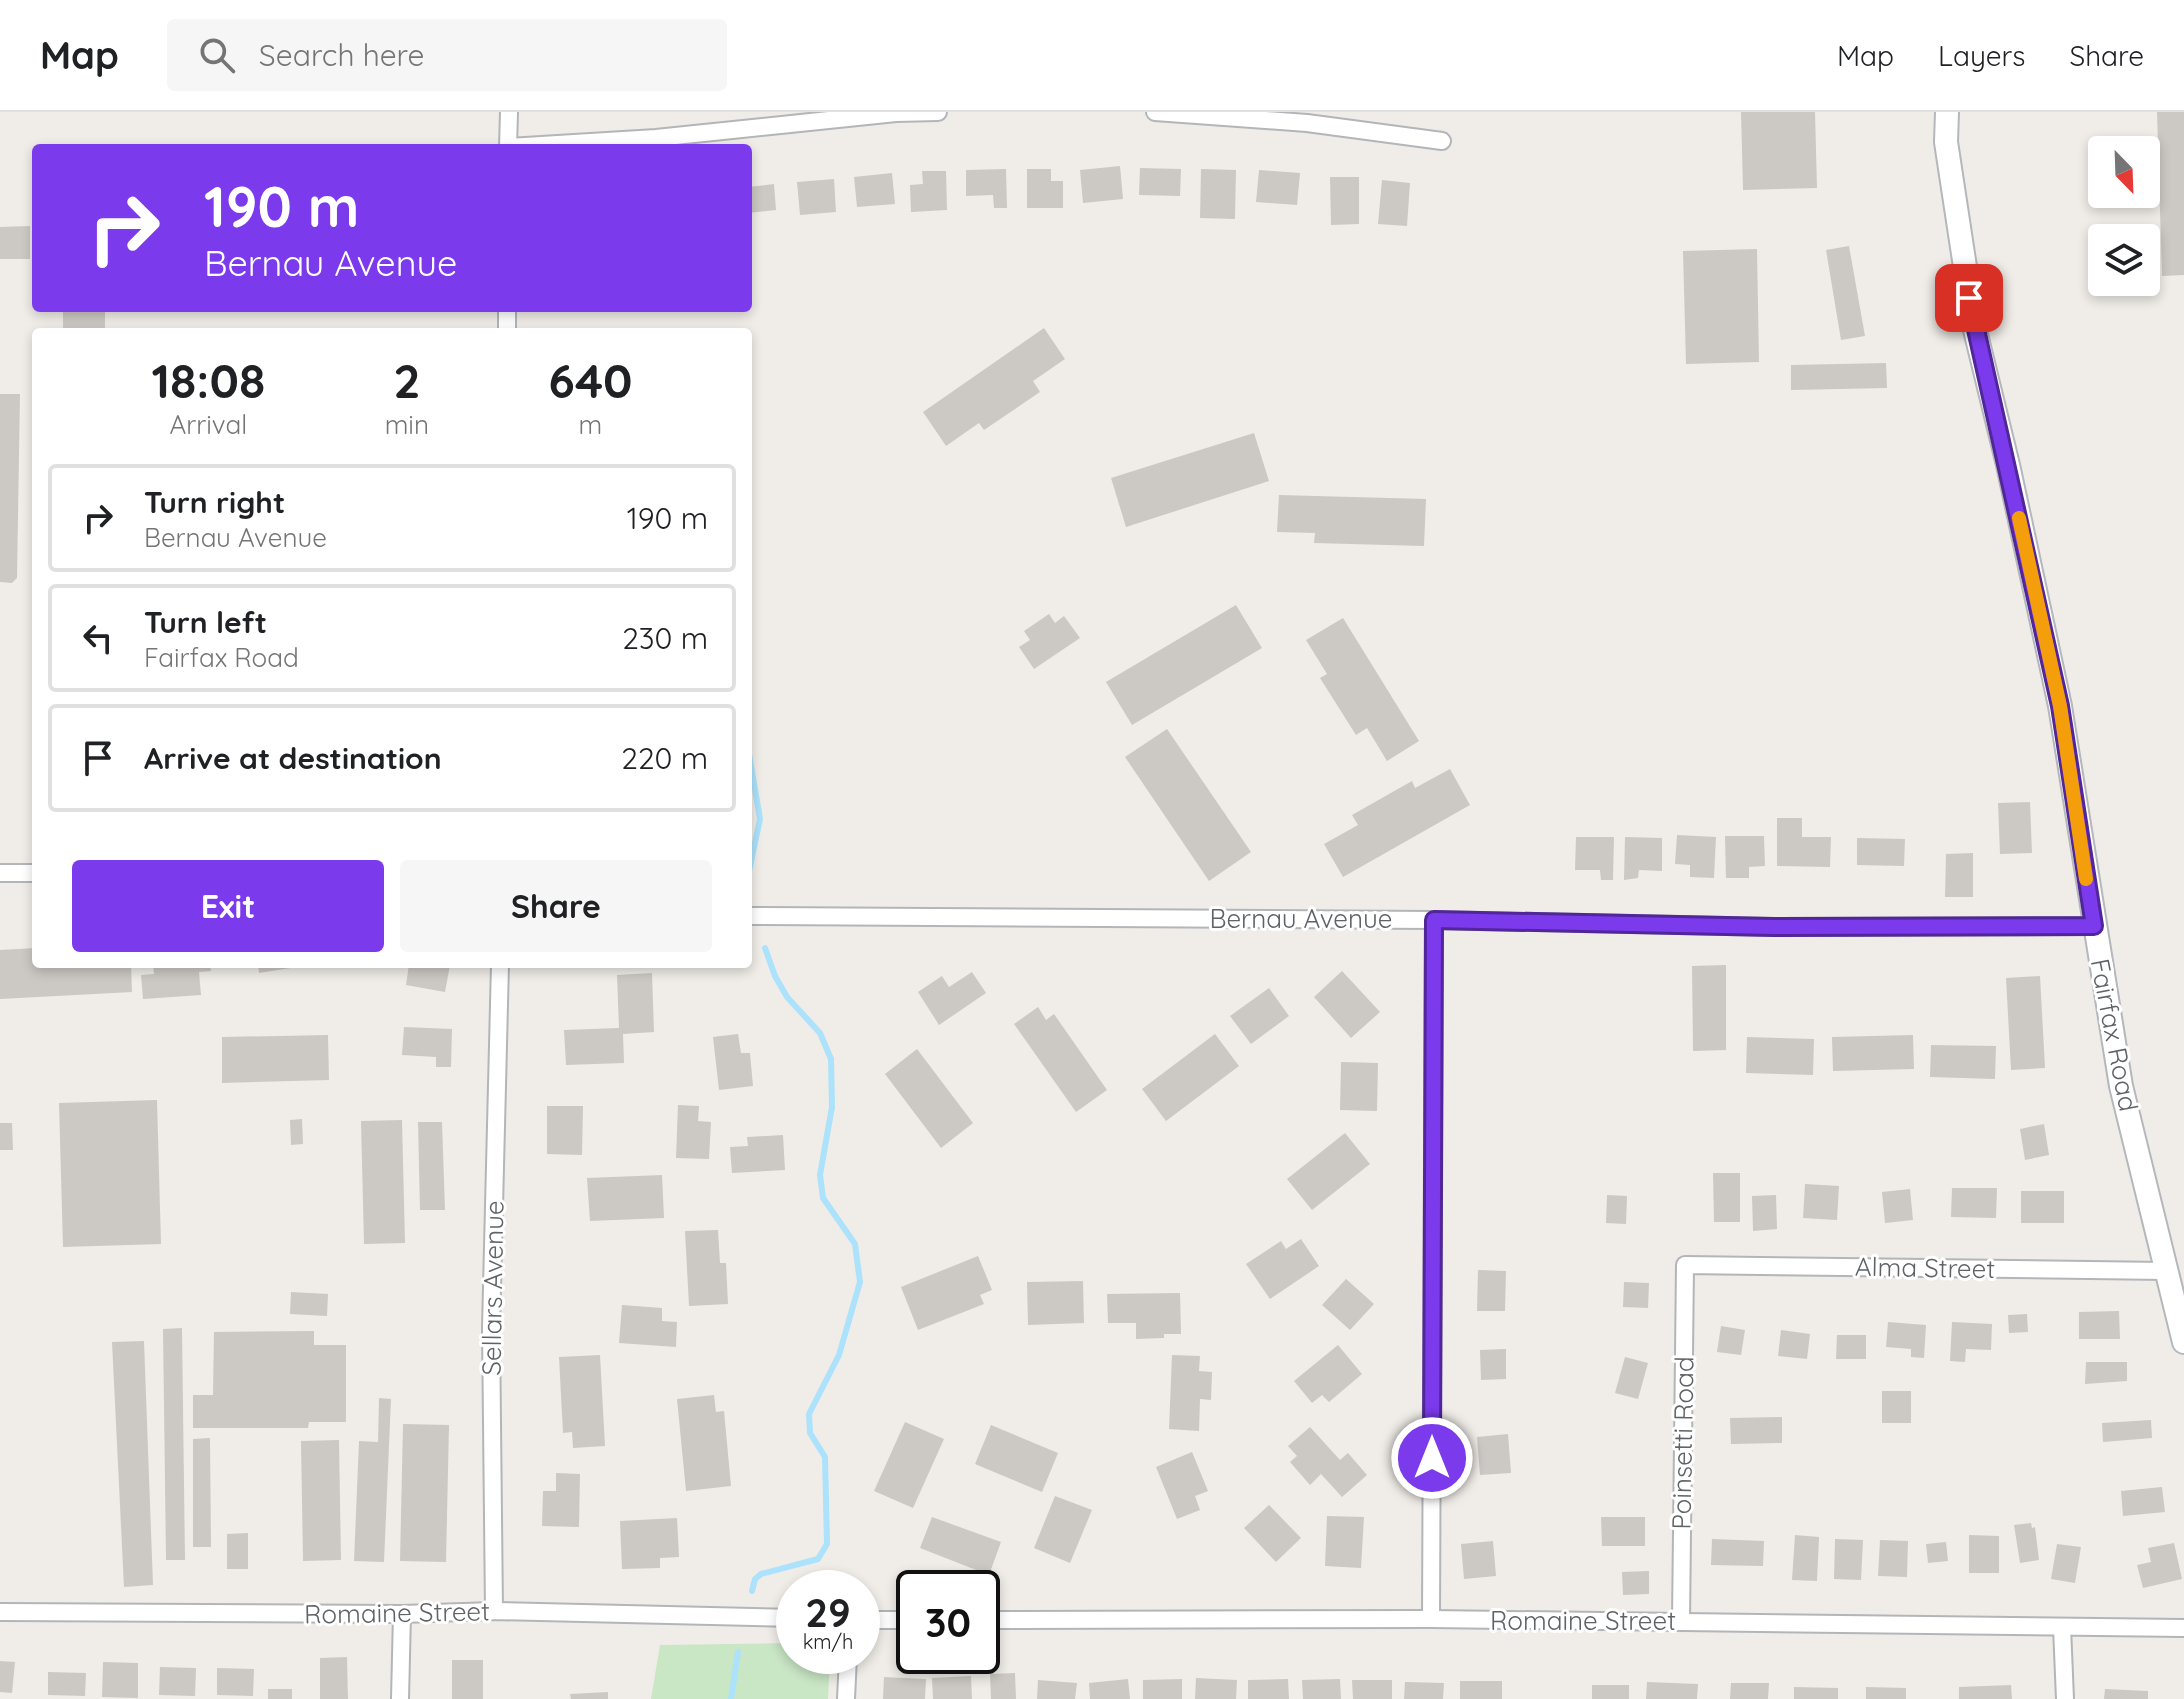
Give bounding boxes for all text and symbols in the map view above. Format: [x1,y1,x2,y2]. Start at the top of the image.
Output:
search box [167,19,727,91]
text: Map [40,31,119,79]
icon: search [195,33,239,77]
text: Search here [259,36,424,74]
text: Map [1837,38,1894,73]
text: Layers [1938,38,2025,73]
text: Share [2069,38,2144,73]
north arrow [2088,136,2160,208]
map controls [2088,136,2160,296]
text: 190 m [204,171,359,241]
icon: right [72,176,176,280]
button: layers [2088,224,2160,296]
text: Bernau Avenue [204,240,457,285]
pin [1935,264,2003,332]
icon: arrive [1947,276,1991,320]
text: 18:08 [151,350,265,410]
text: 2 [393,350,420,410]
text: 640 [548,350,633,410]
text: Arrival [169,408,247,441]
text: min [385,408,429,441]
text: m [579,408,602,441]
text: Turn right [144,483,285,521]
icon: right [76,496,120,540]
text: 190 m [627,499,708,537]
text: Bernau Avenue [144,521,327,554]
text: Turn left [144,603,267,641]
icon: left [76,616,120,660]
text: 230 m [622,619,708,657]
text: Fairfax Road [144,641,299,674]
icon: arrive [76,736,120,780]
text: Arrive at destination [144,739,442,777]
text: 220 m [621,739,708,777]
button: Exit [72,860,384,952]
button: Share [400,860,712,952]
street label: Bernau Avenue [1210,902,1392,935]
street label: Fairfax Road [2084,956,2145,1114]
street label: Sellars Avenue [474,1200,511,1376]
street label: Alma Street [1855,1250,1996,1285]
street label: Poinsetti Road [1664,1356,1701,1530]
position arrow [1390,1416,1474,1500]
speed limit sign: 30 [896,1570,1000,1674]
text: 29 [805,1587,851,1637]
street label: Romaine Street [304,1594,490,1631]
street label: Romaine Street [1490,1604,1676,1637]
text: km/h [803,1629,853,1654]

